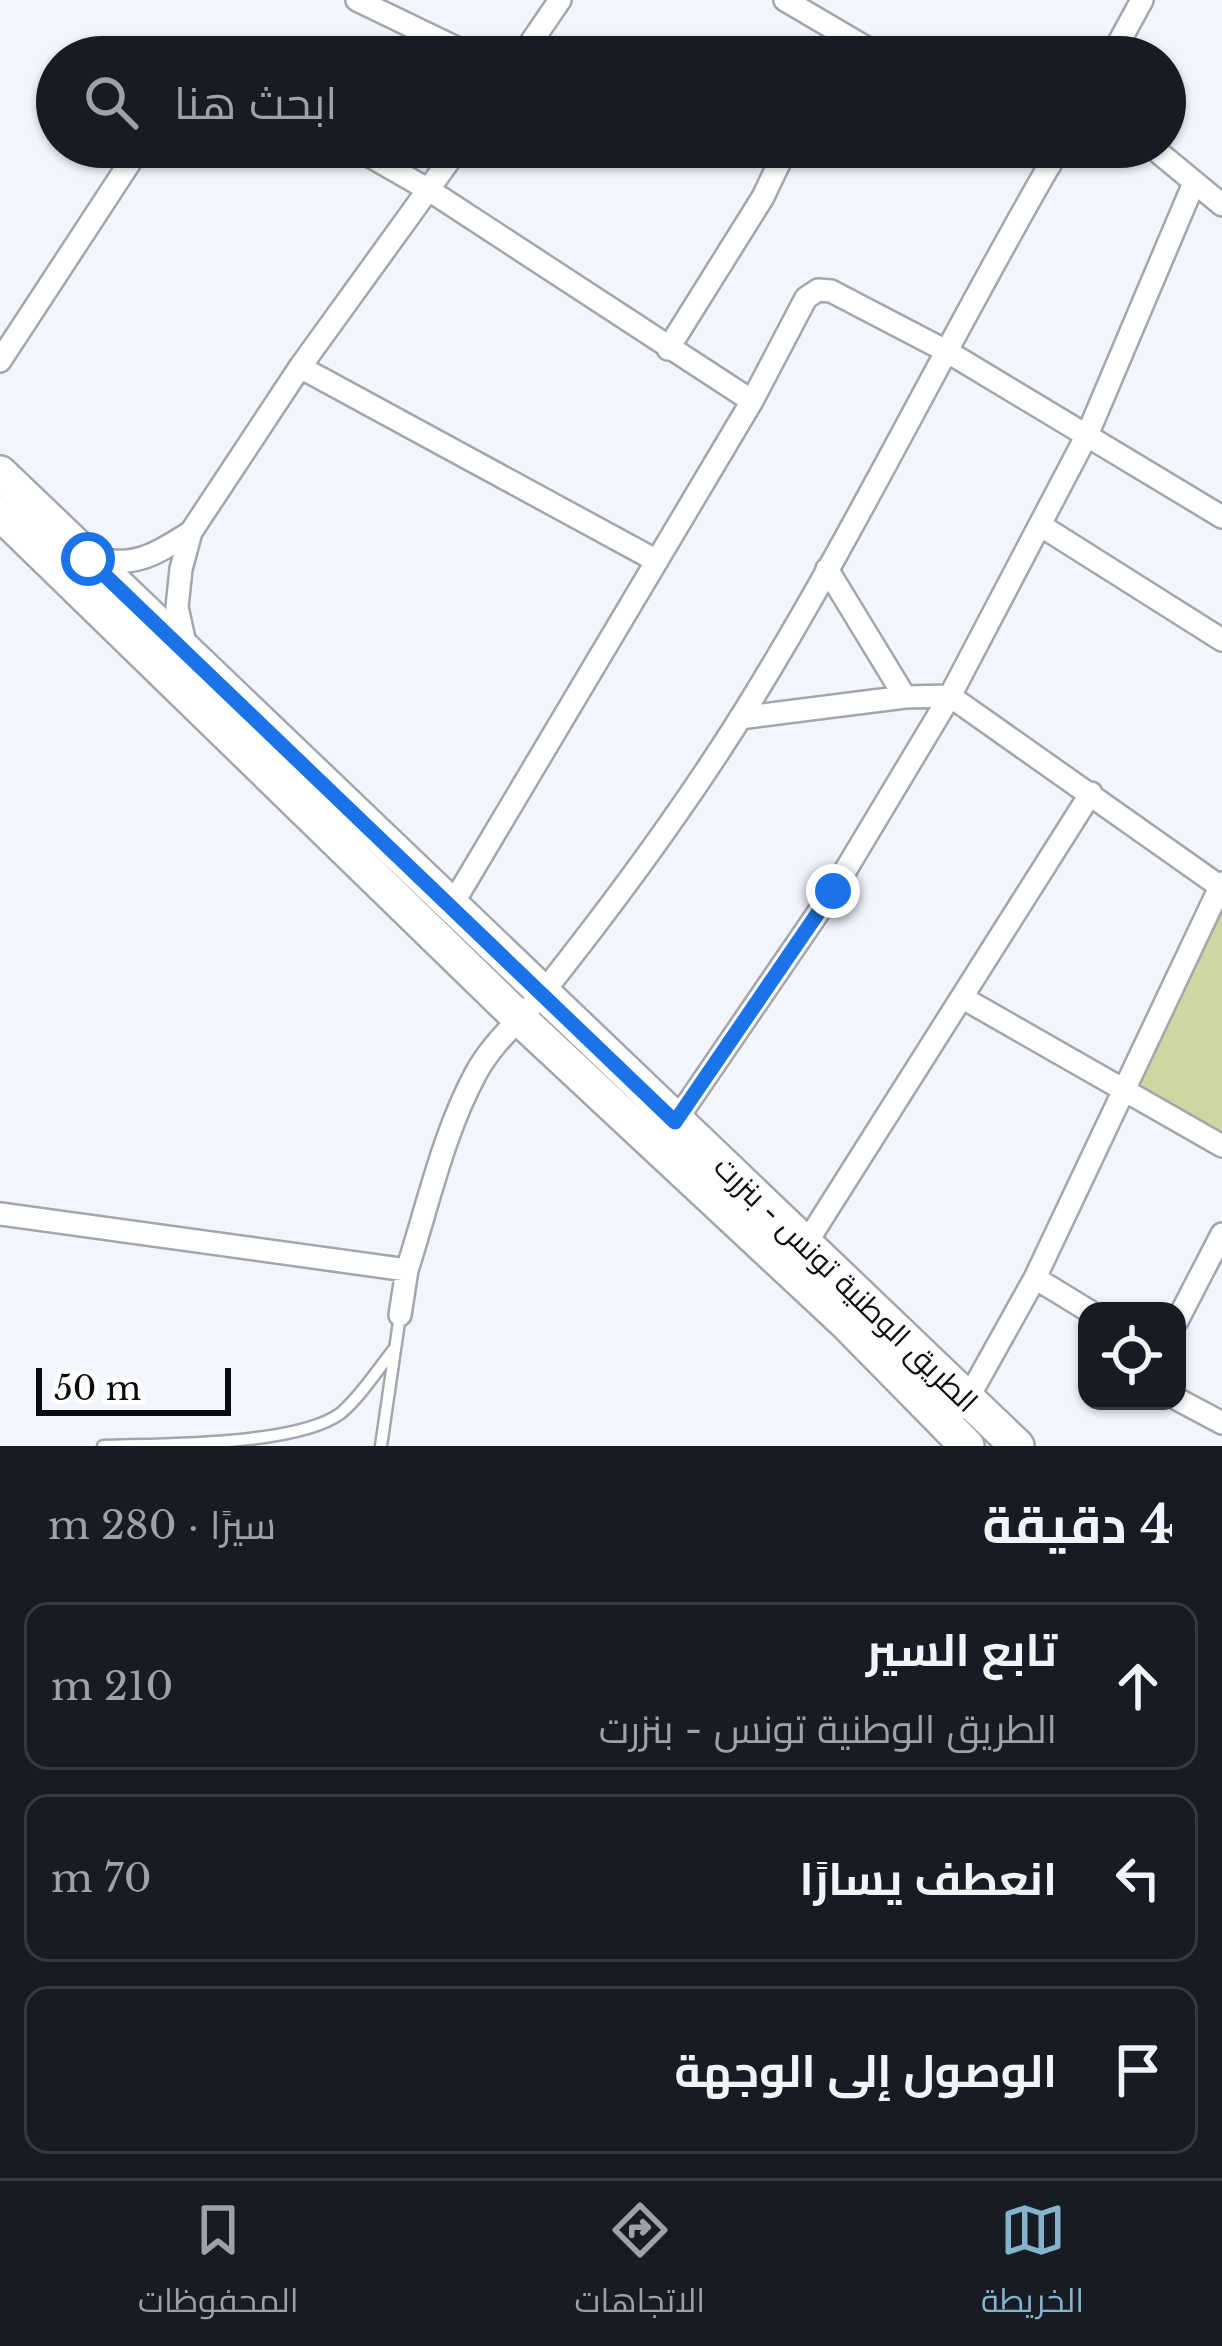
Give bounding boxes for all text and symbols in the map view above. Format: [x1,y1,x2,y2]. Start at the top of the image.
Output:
search box [36,36,1186,168]
icon: search [78,69,144,135]
text: ابحث هنا [174,75,337,131]
route start [61,532,115,586]
route end [806,864,860,918]
street label: الطريق الوطنية تونس - بنزرت [706,1148,986,1420]
map controls [1078,1302,1186,1410]
button: locate [1078,1302,1186,1410]
scale bar [36,1362,231,1415]
text: 50 m [54,1368,141,1409]
text: 4 دقيقة [982,1494,1174,1557]
text: سيرًا · 280 m [48,1501,276,1550]
text: تابع السير [866,1622,1057,1678]
icon: ahead [1105,1653,1171,1719]
text: 210 m [51,1662,173,1711]
text: الطريق الوطنية تونس - بنزرت [599,1705,1057,1754]
icon: left [1105,1845,1171,1911]
text: انعطف يسارًا [800,1851,1057,1907]
text: 70 m [51,1854,152,1903]
icon: arrive [1105,2037,1171,2103]
text: الوصول إلى الوجهة [675,2043,1057,2099]
tab: المحفوظات [138,2197,299,2331]
tab: الاتجاهات [574,2197,705,2331]
tab: الخريطة [981,2197,1084,2331]

